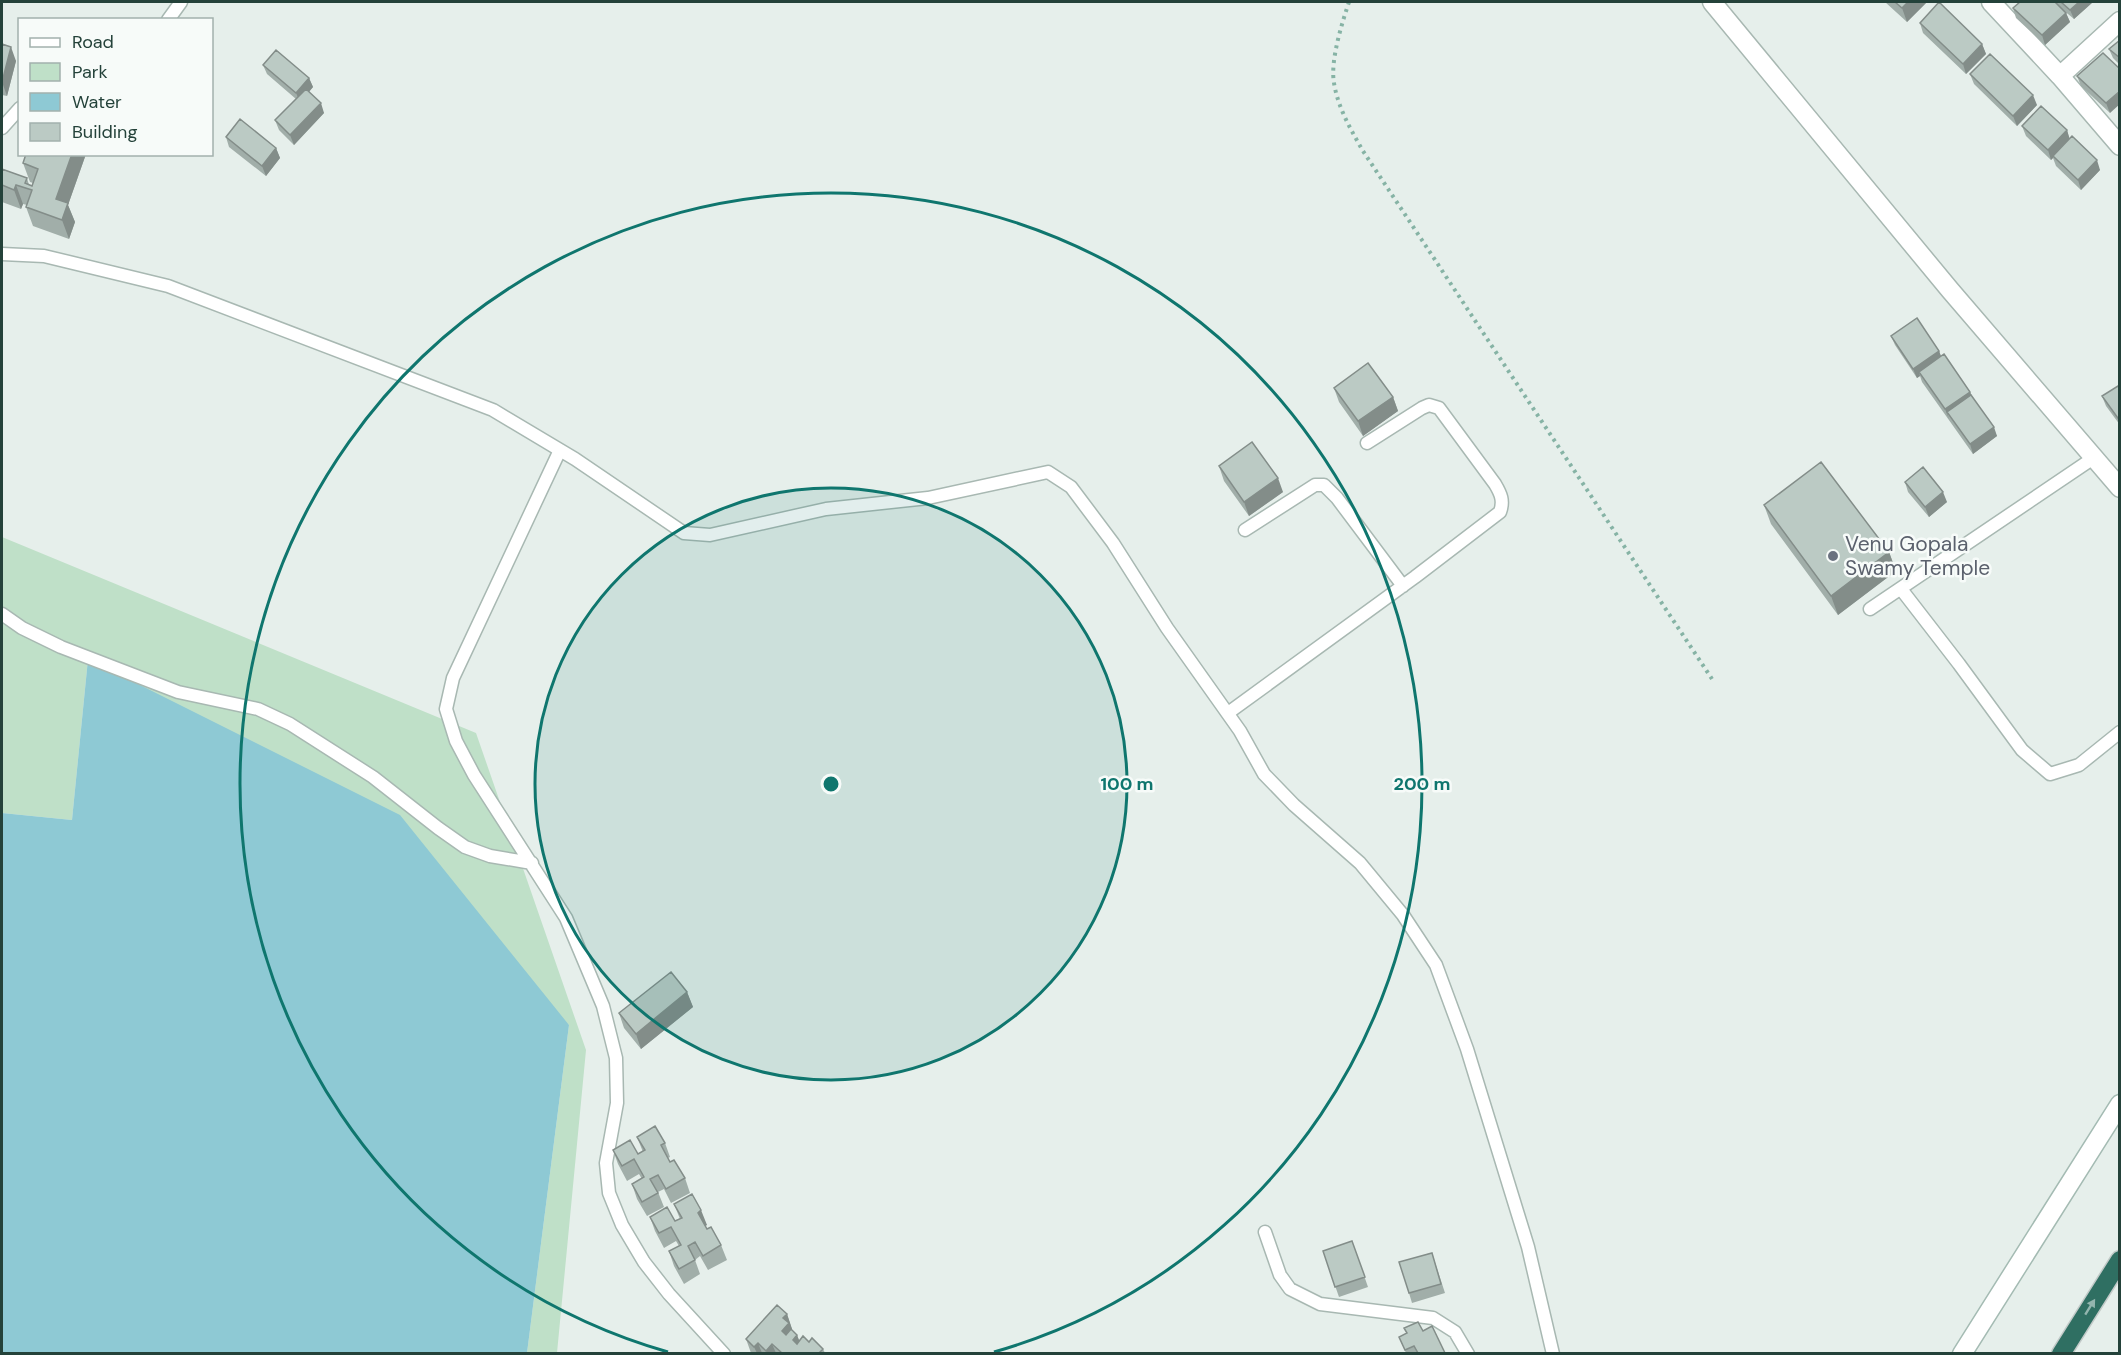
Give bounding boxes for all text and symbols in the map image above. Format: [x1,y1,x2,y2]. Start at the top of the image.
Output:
legend [18,18,213,156]
text: Road [72,30,114,54]
text: Park [72,60,108,84]
text: Water [72,90,122,114]
text: Building [72,120,137,144]
place label: Venu Gopala Swamy Temple [1845,530,1990,582]
marker: Venu Gopala Swamy Temple [1826,549,1840,563]
text: 100 m [1100,772,1154,796]
text: 200 m [1394,772,1450,796]
centre of rings [821,774,841,794]
one-way arrow [2085,1298,2096,1315]

